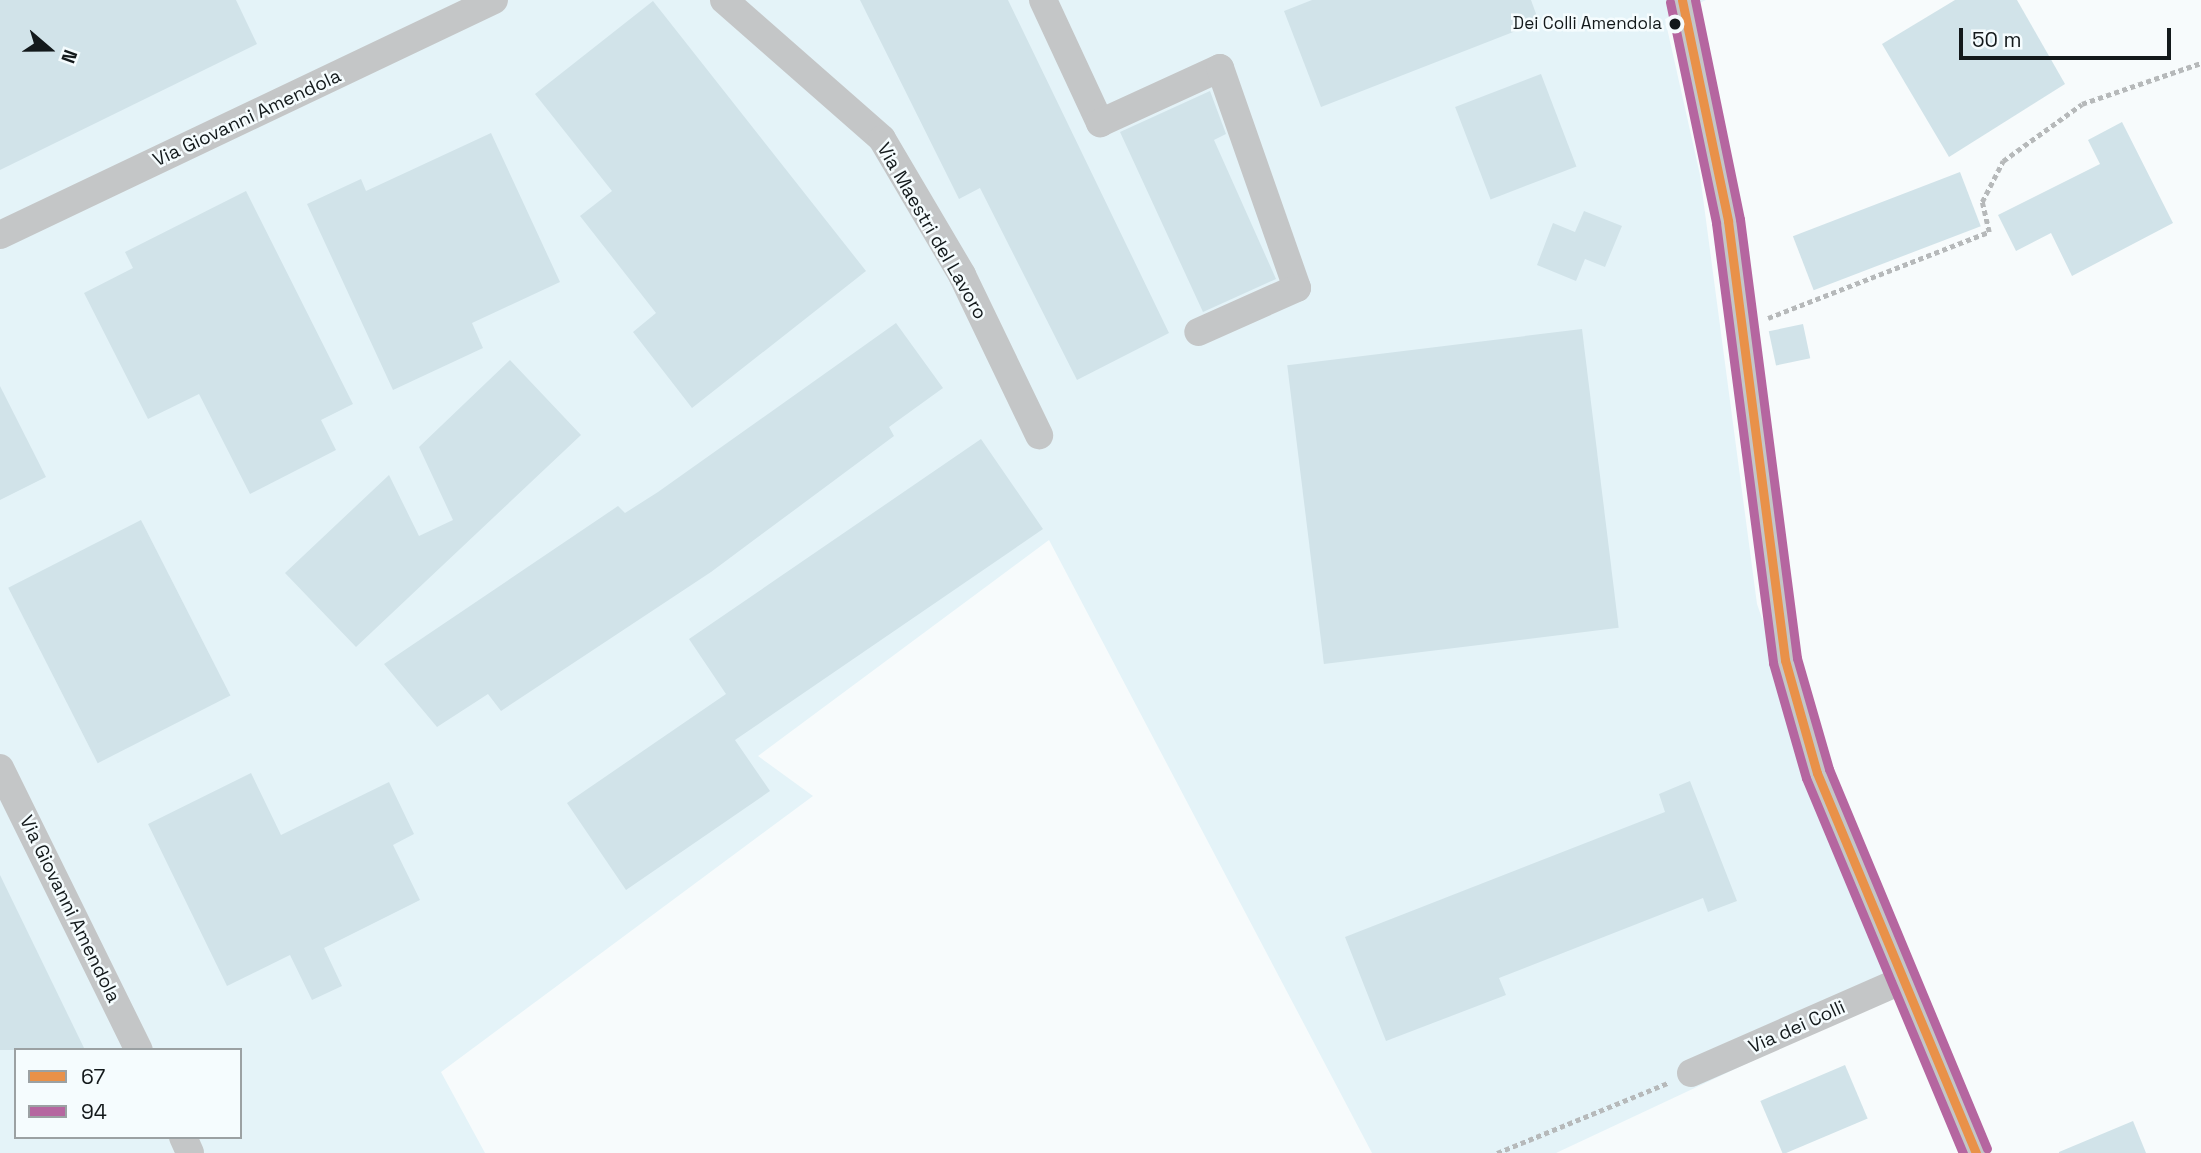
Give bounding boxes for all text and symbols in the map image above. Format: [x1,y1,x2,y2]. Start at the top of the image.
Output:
north arrow [14,14,84,84]
place label: Dei Colli Amendola [1513,14,1662,34]
scale bar [1963,14,2175,58]
marker: Dei Colli Amendola [1668,17,1682,31]
text: 50 m [1972,26,2022,53]
text: N [55,46,83,67]
street label: Via Giovanni Amendola [149,64,345,172]
street label: Via Maestri del Lavoro [872,139,992,323]
street label: Via Giovanni Amendola [15,812,125,1006]
street label: Via dei Colli [1745,996,1849,1058]
legend [14,1048,242,1139]
text: 67 [81,1063,105,1090]
text: 94 [81,1098,107,1125]

